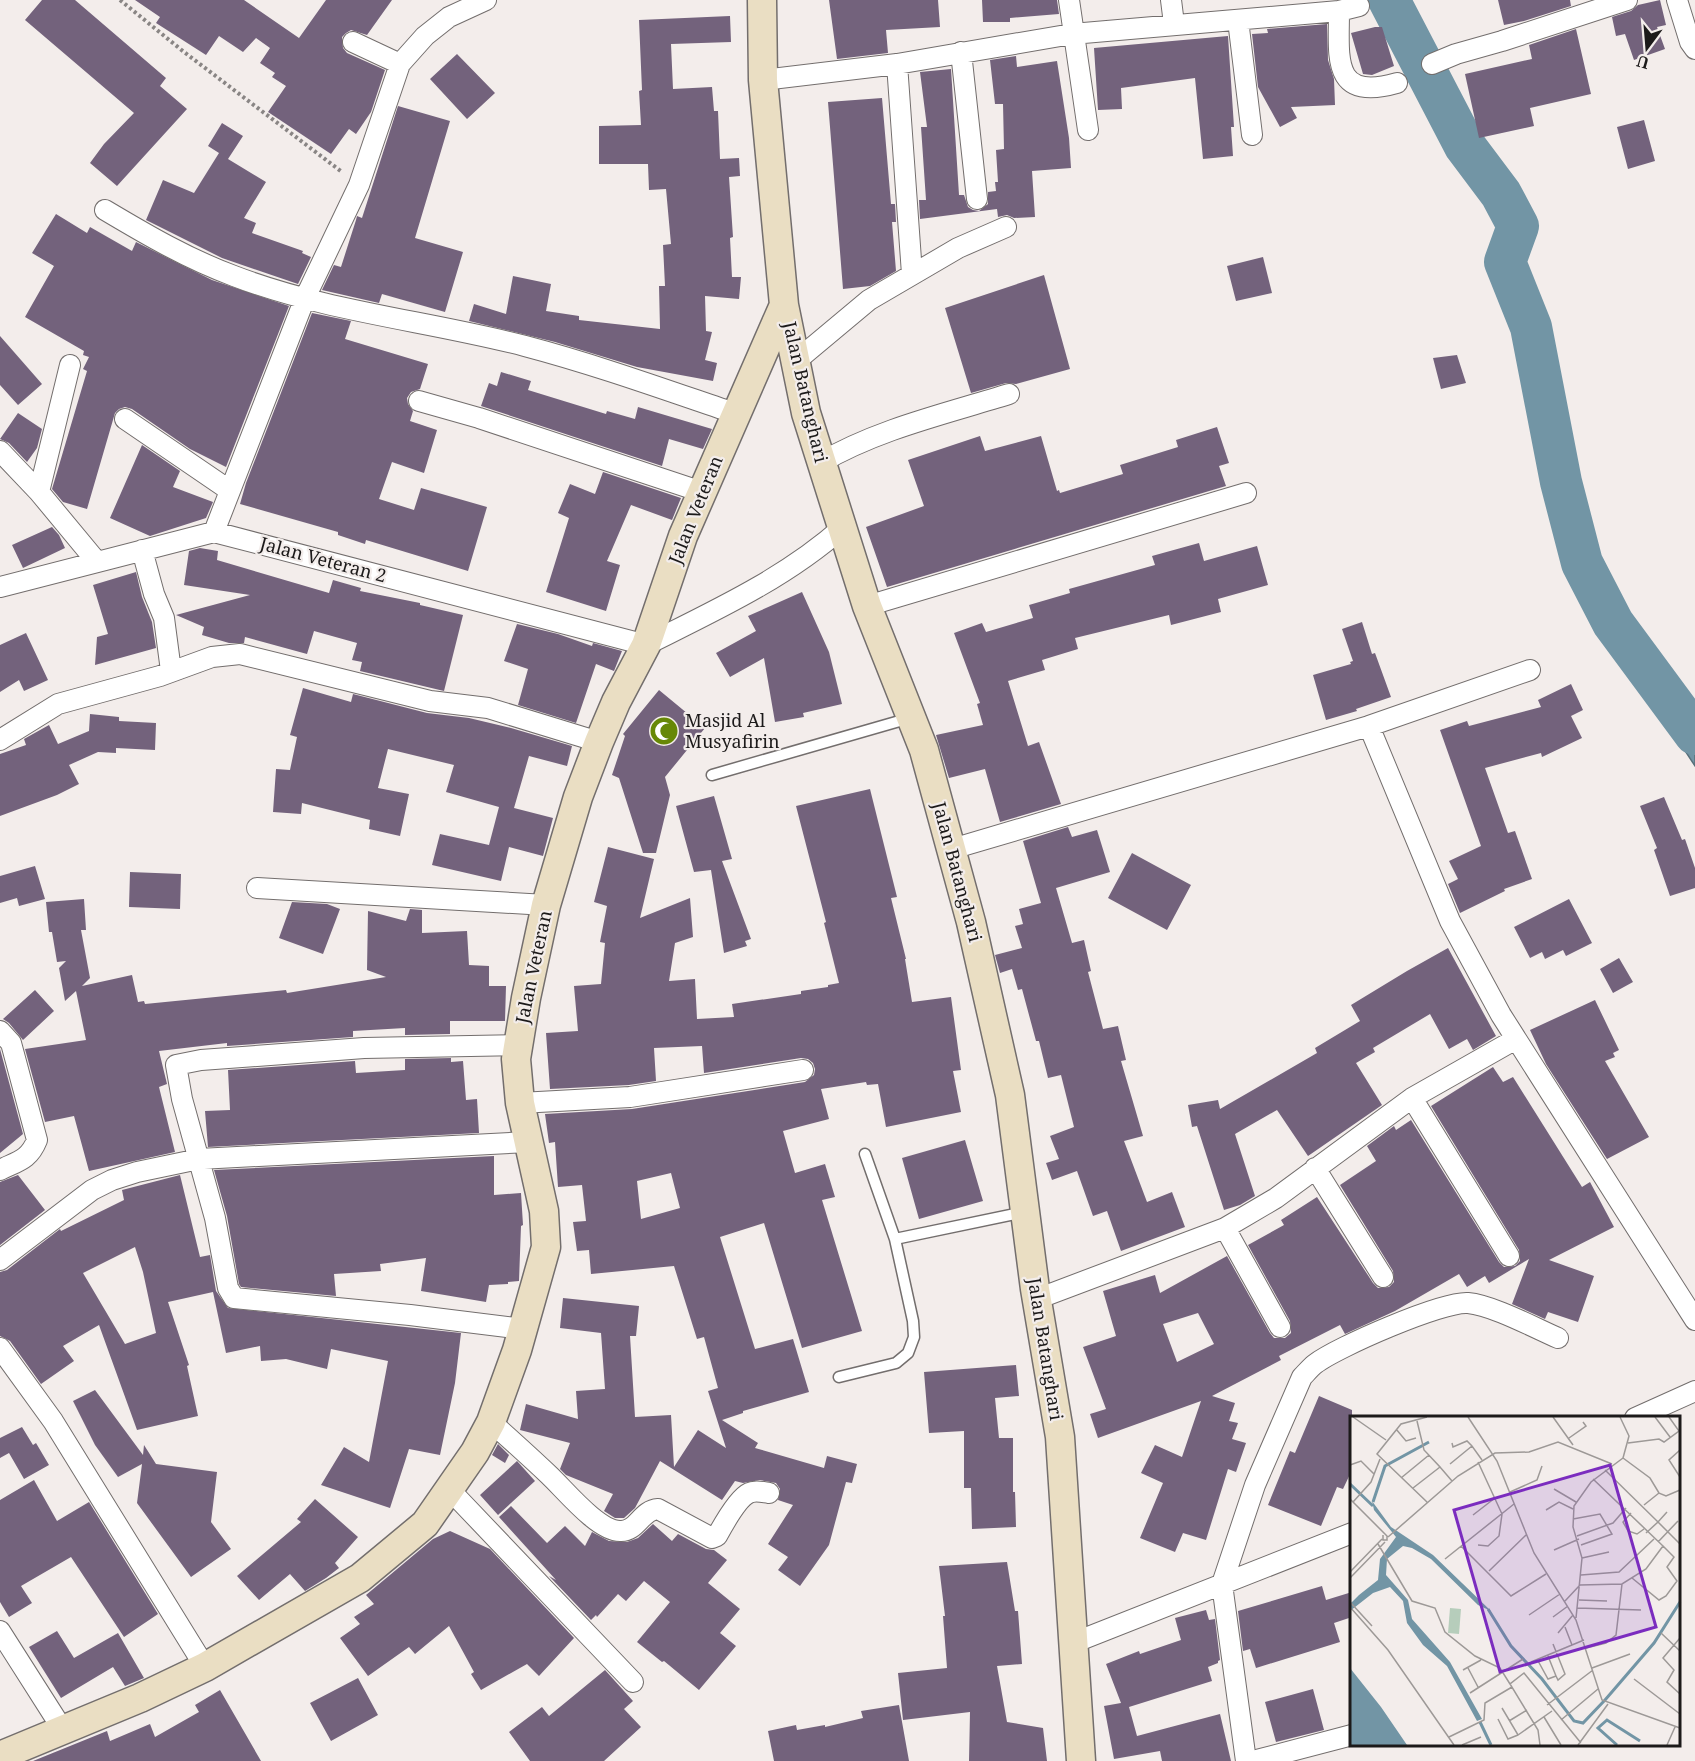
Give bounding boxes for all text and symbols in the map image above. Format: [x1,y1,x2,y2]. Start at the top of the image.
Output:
north arrow [1617,18,1677,78]
text: U [1634,50,1652,75]
street label: Jalan Batanghari [778,318,834,465]
street label: Jalan Veteran [662,451,728,568]
street label: Jalan Veteran 2 [256,530,389,587]
place label: Masjid Al Musyafirin [685,708,780,753]
mosque icon: Masjid Al Musyafirin [648,715,680,747]
street label: Jalan Batanghari [927,798,988,945]
street label: Jalan Veteran [509,908,557,1027]
street label: Jalan Batanghari [1023,1275,1069,1422]
inset map [1350,1416,1680,1746]

